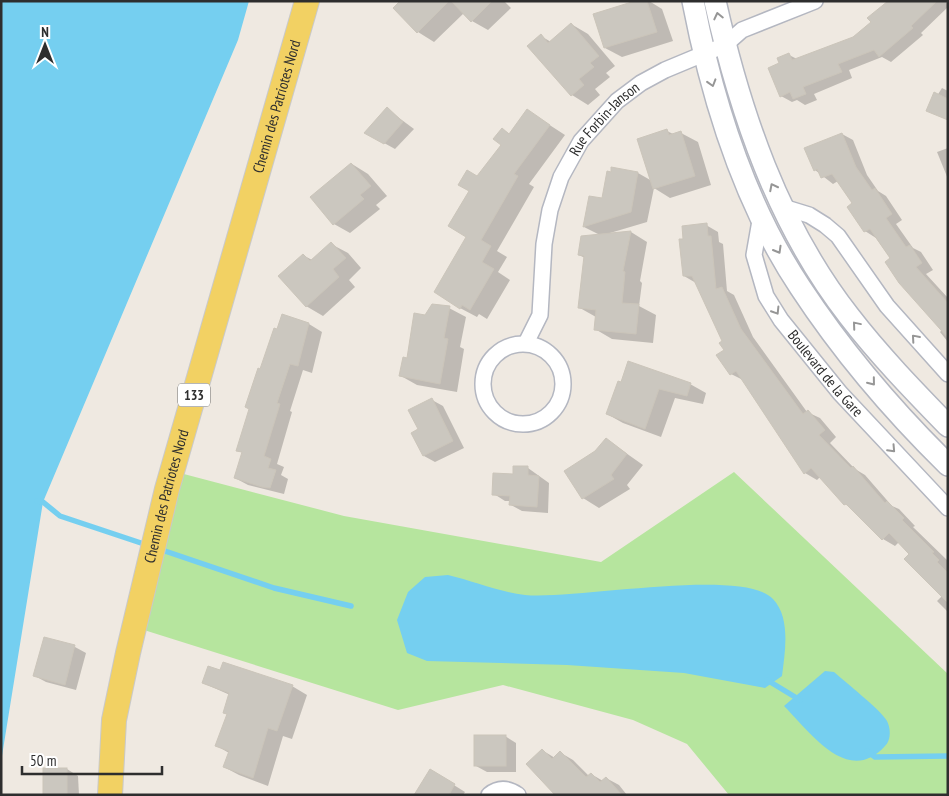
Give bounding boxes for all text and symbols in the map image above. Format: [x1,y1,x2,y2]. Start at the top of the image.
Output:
one-way arrow [713,11,724,20]
north arrow [20,20,70,70]
text: N [41,23,49,41]
street label: Chemin des Patriotes Nord [248,38,304,175]
street label: Rue Forbin-Janson [565,78,643,159]
one-way arrow [706,78,716,86]
one-way arrow [769,183,779,192]
one-way arrow [772,244,782,253]
one-way arrow [769,306,779,315]
one-way arrow [853,322,862,331]
street label: Boulevard de la Gare [784,326,867,420]
one-way arrow [912,334,921,343]
one-way arrow [866,376,875,385]
road number: 133 [178,384,210,406]
street label: Chemin des Patriotes Nord [140,427,193,565]
one-way arrow [886,443,895,452]
scale bar [22,744,162,776]
text: 50 m [30,751,56,770]

